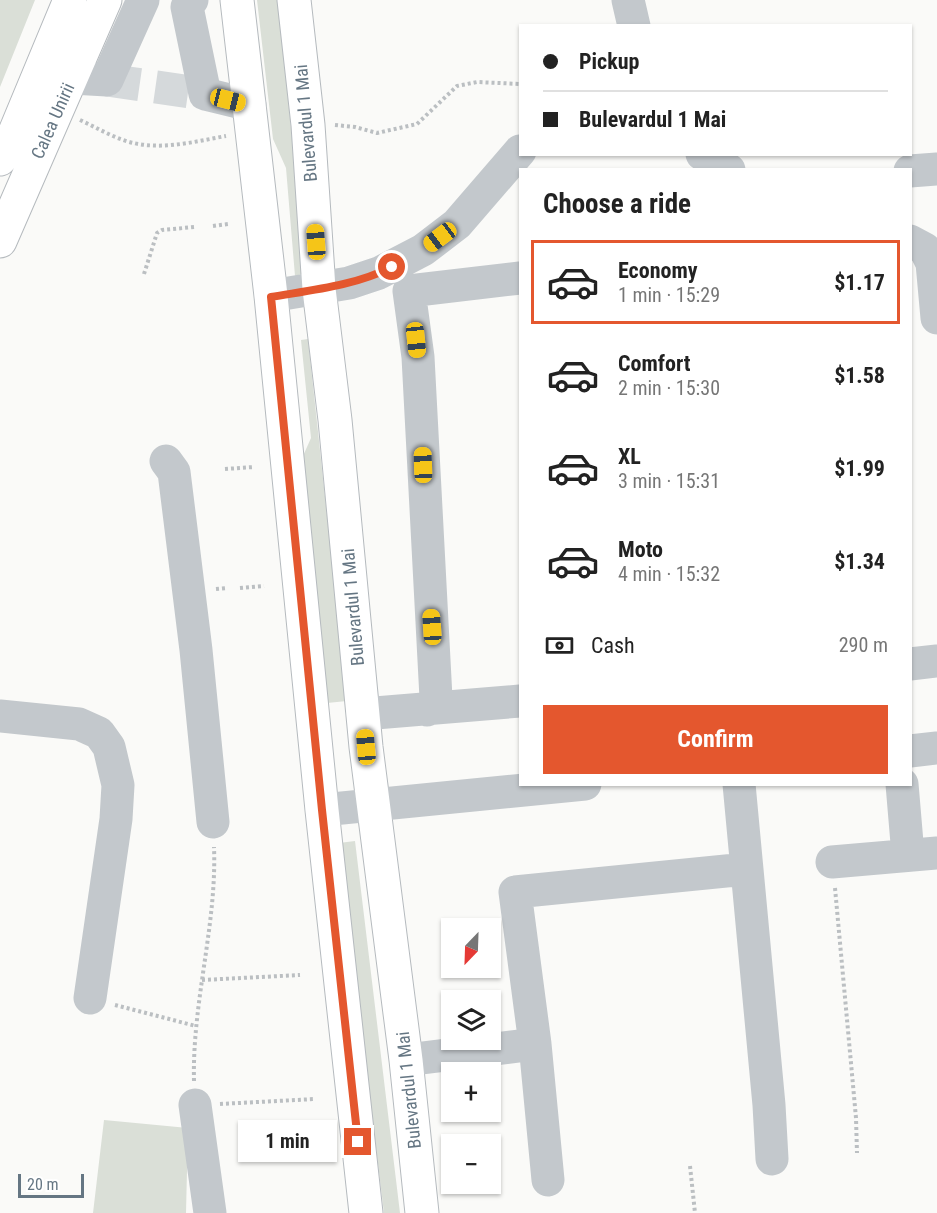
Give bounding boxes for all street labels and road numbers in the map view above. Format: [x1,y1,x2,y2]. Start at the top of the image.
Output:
street label: Bulevardul 1 Mai [290,63,321,183]
street label: Calea Unirii [27,80,79,162]
street label: Bulevardul 1 Mai [337,547,368,667]
street label: Bulevardul 1 Mai [392,1030,425,1150]

